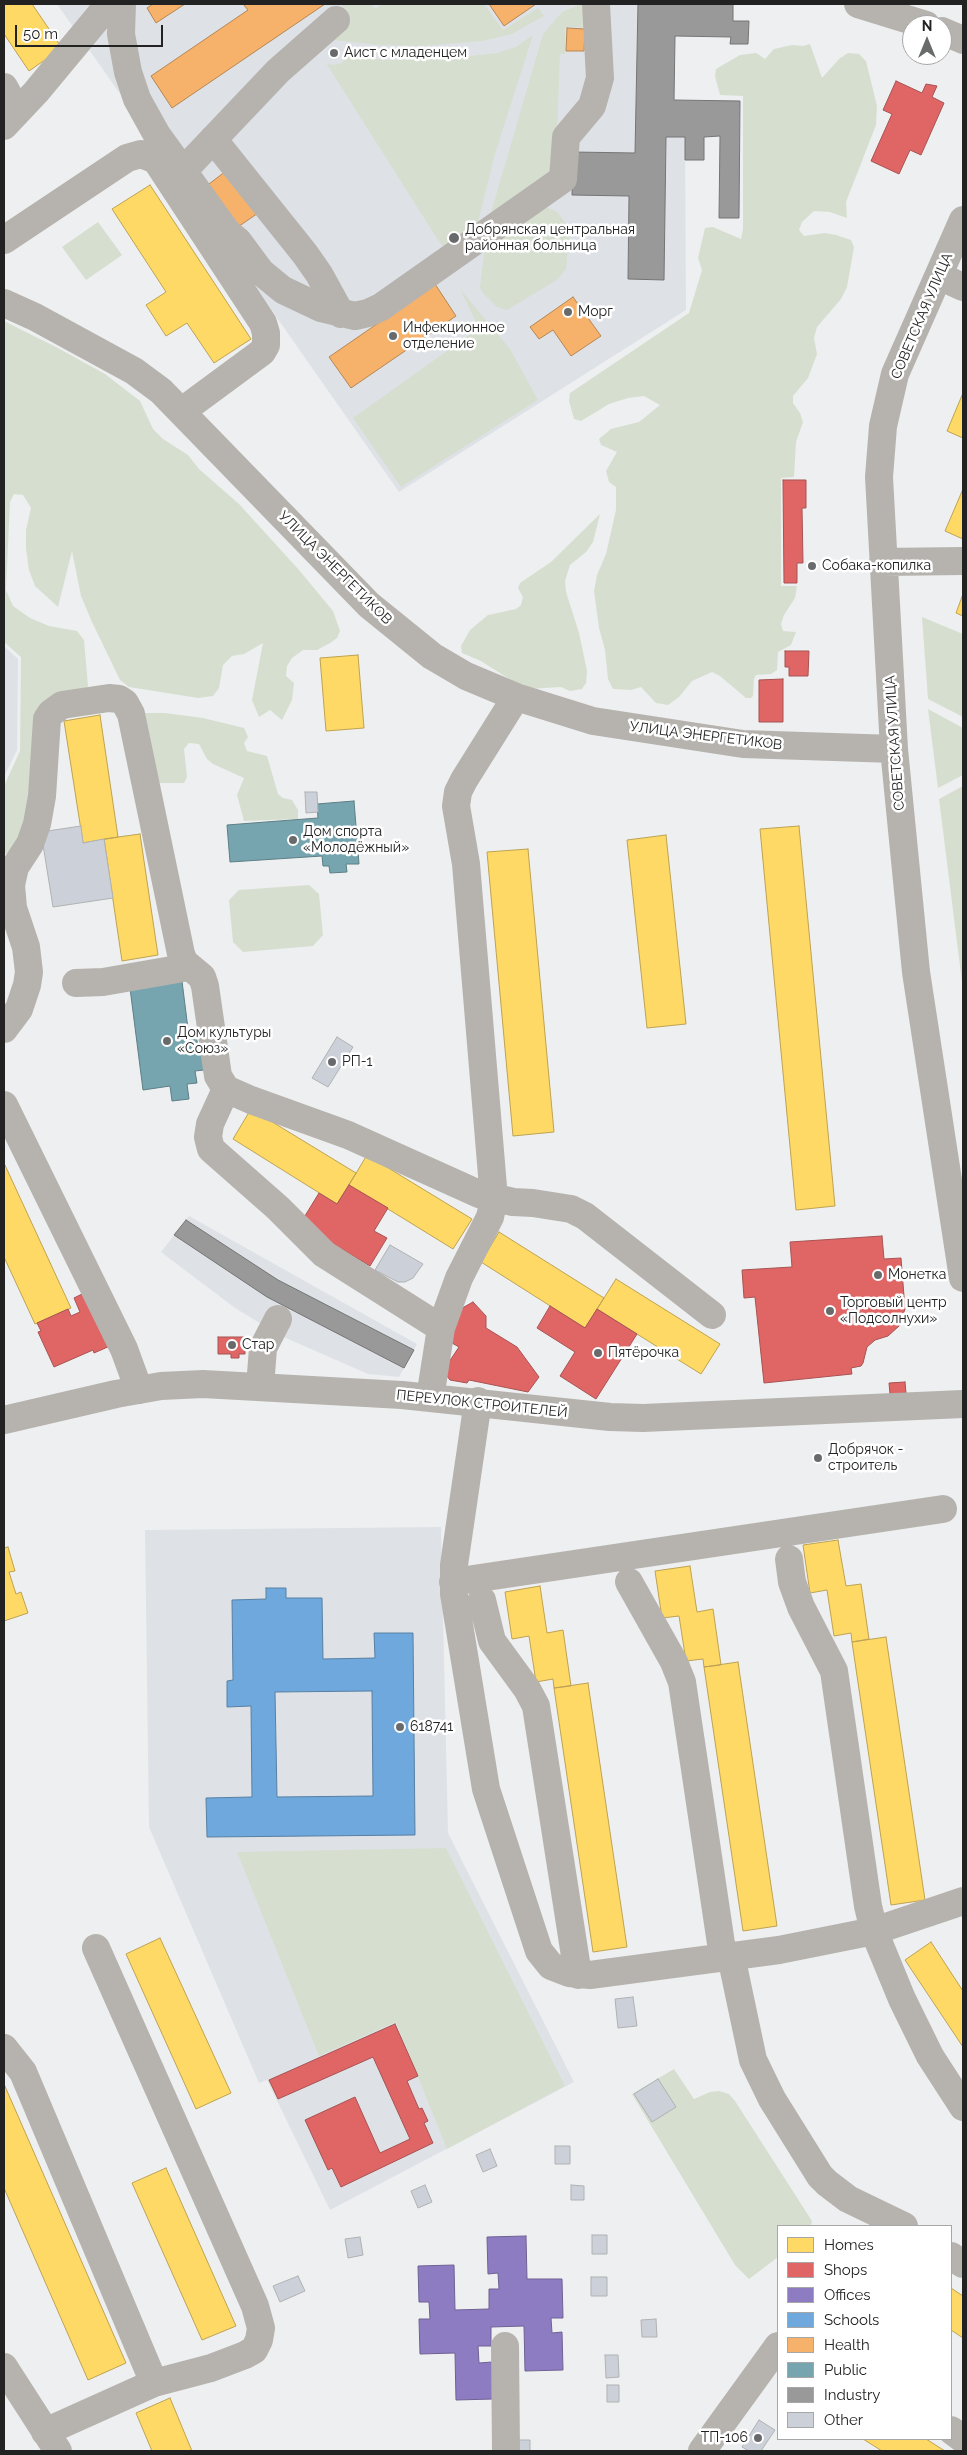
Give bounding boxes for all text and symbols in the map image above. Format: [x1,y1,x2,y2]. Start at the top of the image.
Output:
scale bar [18,15,165,47]
north arrow [902,15,952,65]
text: N [922,18,932,34]
text: 50 m [23,25,58,43]
place label: Аист с младенцем [344,45,467,61]
marker: Аист с младенцем [328,47,340,59]
place label: Добрянская центральная районная больница [465,222,635,254]
marker: Добрянская центральная районная больница [447,231,461,245]
street label: СОВЕТСКАЯ УЛИЦА [888,250,956,382]
place label: Морг [578,304,613,320]
marker: Морг [562,306,574,318]
place label: Инфекционное отделение [403,320,505,352]
marker: Инфекционное отделение [387,330,399,342]
street label: УЛИЦА ЭНЕРГЕТИКОВ [275,508,395,628]
place label: Собака-копилка [822,558,931,574]
marker: Собака-копилка [806,560,818,572]
street label: СОВЕТСКАЯ УЛИЦА [882,675,908,811]
street label: УЛИЦА ЭНЕРГЕТИКОВ [629,718,783,754]
place label: Дом спорта «Молодёжный» [303,824,409,856]
marker: Дом спорта «Молодёжный» [287,834,299,846]
place label: Дом культуры «Союз» [177,1025,271,1058]
marker: Дом культуры «Союз» [161,1035,173,1047]
place label: РП-1 [342,1054,373,1070]
marker: РП-1 [326,1056,338,1068]
place label: Монетка [888,1267,946,1283]
marker: Монетка [872,1269,884,1281]
place label: Торговый центр «Подсолнухи» [840,1295,947,1328]
marker: Торговый центр «Подсолнухи» [824,1305,836,1317]
place label: Стар [242,1337,275,1353]
marker: Стар [226,1339,238,1351]
place label: Пятёрочка [608,1345,679,1361]
marker: Пятёрочка [592,1347,604,1359]
street label: ПЕРЕУЛОК СТРОИТЕЛЕЙ [396,1387,568,1421]
place label: Добрячок - строитель [828,1442,904,1474]
marker: Добрячок - строитель [812,1452,824,1464]
place label: 618741 [410,1719,453,1735]
marker: 618741 [394,1721,406,1733]
legend [777,2225,952,2440]
text: Homes [824,2236,874,2254]
text: Shops [824,2261,867,2279]
text: Offices [824,2286,871,2304]
text: Schools [824,2311,879,2329]
text: Health [824,2336,870,2354]
text: Public [824,2361,867,2379]
text: Industry [824,2386,880,2404]
text: Other [824,2411,863,2429]
place label: ТП-106 [701,2430,748,2446]
marker: ТП-106 [752,2432,764,2444]

